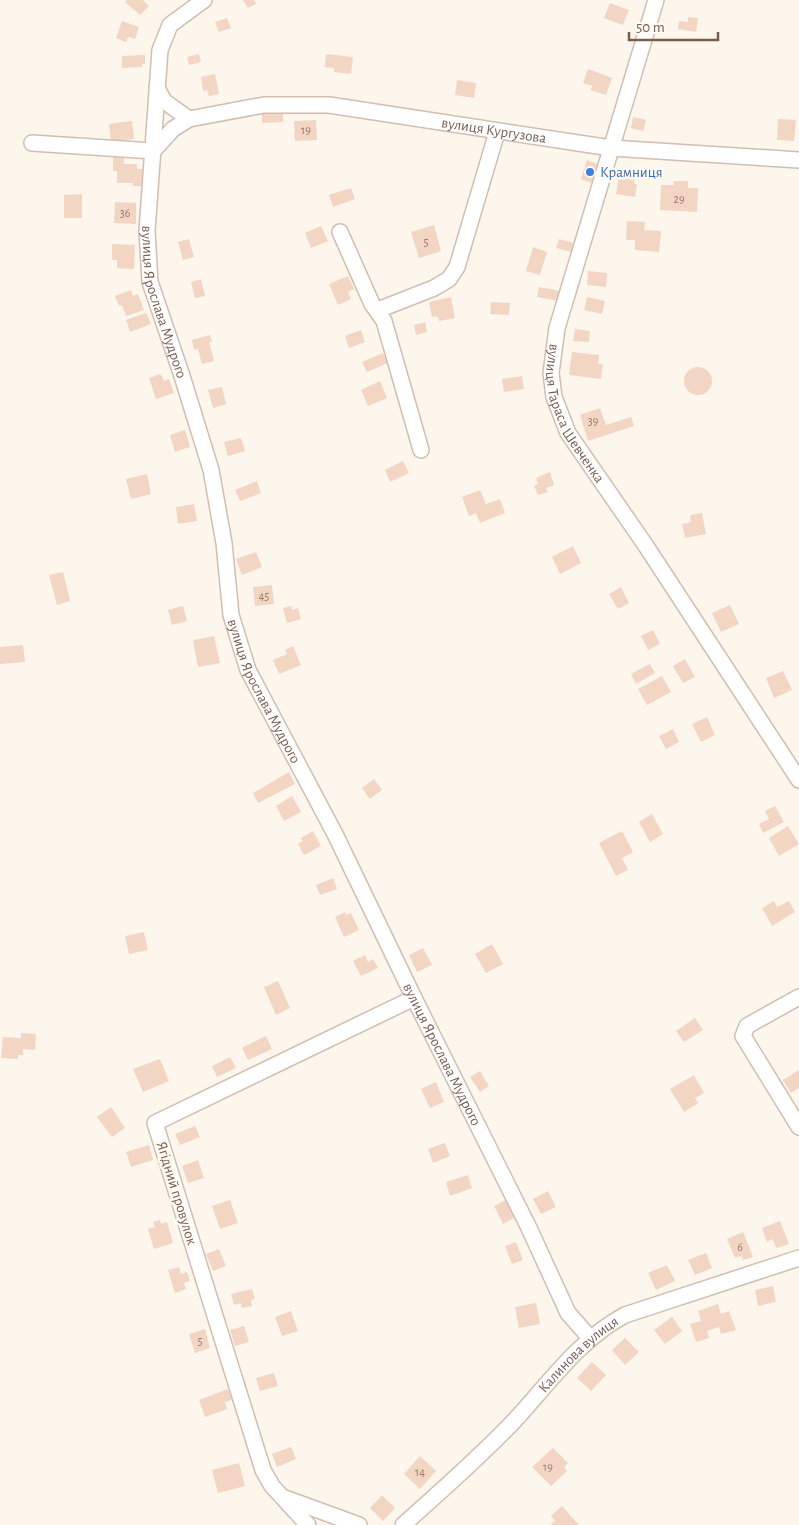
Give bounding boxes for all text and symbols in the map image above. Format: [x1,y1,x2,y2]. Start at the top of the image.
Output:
scale bar [629,10,718,42]
text: 50 m [636,20,665,35]
street label: вулиця Кургузова [440,115,547,146]
house number: 19 [301,124,311,136]
place label: Крамниця [600,165,663,180]
marker: Крамниця [584,166,596,178]
house number: 29 [673,193,685,205]
house number: 36 [120,207,131,219]
street label: вулиця Ярослава Мудрого [139,225,189,380]
house number: 5 [423,236,429,248]
street label: вулиця Тараса Шевченка [543,343,607,486]
house number: 39 [588,415,599,427]
house number: 45 [259,590,269,602]
street label: вулиця Ярослава Мудрого [225,617,303,766]
street label: вулиця Ярослава Мудрого [400,981,484,1128]
street label: Ягідний провулок [154,1140,199,1247]
house number: 6 [737,1241,743,1253]
street label: Калинова вулиця [536,1314,621,1396]
house number: 5 [197,1335,203,1347]
house number: 19 [543,1461,553,1473]
house number: 14 [415,1466,425,1478]

